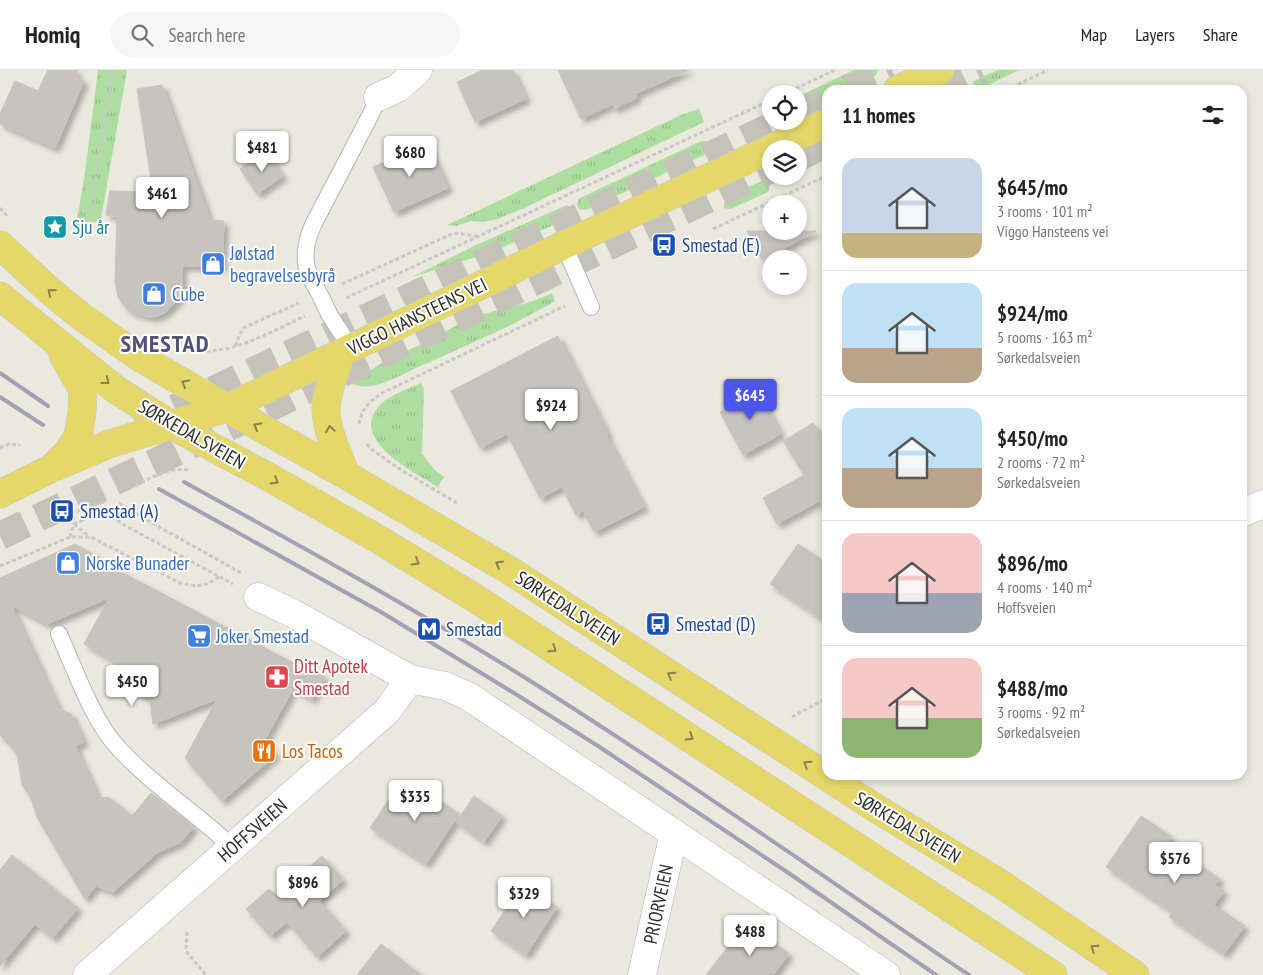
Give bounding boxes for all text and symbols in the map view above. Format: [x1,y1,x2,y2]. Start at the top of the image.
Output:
search box [110,12,460,57]
text: Homiq [25,19,80,50]
icon: search [128,21,156,49]
text: Search here [168,23,246,47]
text: Map [1081,23,1107,46]
text: Layers [1135,23,1175,46]
text: Share [1203,23,1238,46]
map controls [762,85,807,295]
button: locate [762,85,807,130]
icon: filters [1199,101,1227,129]
text: 11 homes [842,102,915,129]
pin: $481 [232,131,292,173]
pin: $680 [380,136,440,178]
text: $481 [247,137,277,157]
button: layers [762,140,807,185]
text: $680 [395,142,425,162]
text: $645/mo [997,174,1068,201]
pin: $461 [132,176,192,219]
icon: home [882,178,942,238]
text: $461 [147,183,177,203]
button: + [762,195,807,240]
text: 3 rooms · 101 m² [997,201,1093,221]
place icon: Sju år [42,214,68,240]
place label: Sju år [72,215,110,239]
text: Viggo Hansteens vei [997,221,1109,241]
bus stop icon: Smestad (E) [651,232,677,258]
place label: Smestad (E) [682,233,759,257]
place label: Jølstad begravelsesbyrå [229,241,335,287]
button: − [762,250,807,295]
shop icon: Jølstad begravelsesbyrå [200,251,226,277]
street label: VIGGO HANSTEENS VEI [343,272,491,361]
shop icon: Cube [141,281,167,307]
place label: Cube [172,282,205,306]
one-way arrow [48,289,57,298]
text: $924/mo [997,300,1068,327]
icon: home [882,303,942,363]
text: 5 rooms · 163 m² [997,327,1093,347]
district label: SMESTAD [121,328,209,359]
text: Sørkedalsveien [997,347,1080,367]
one-way arrow [100,376,109,384]
pin: $645 [720,378,780,421]
one-way arrow [182,380,191,390]
text: $645 [735,385,765,405]
pin: $924 [521,388,581,431]
street label: SØRKEDALSVEIEN [134,394,250,474]
text: $924 [536,395,566,415]
one-way arrow [254,422,263,432]
one-way arrow [325,424,335,433]
text: $450/mo [997,425,1068,452]
icon: home [882,428,942,488]
text: 2 rooms · 72 m² [997,452,1085,472]
text: Sørkedalsveien [997,472,1080,492]
one-way arrow [270,474,279,484]
bus stop icon: Smestad (A) [49,498,75,524]
place label: Smestad (A) [80,499,158,523]
shop icon: Norske Bunader [55,550,81,576]
text: $896/mo [997,550,1068,577]
place label: Norske Bunader [86,551,190,575]
icon: home [882,553,942,613]
one-way arrow [411,555,420,565]
one-way arrow [495,560,504,570]
street label: SØRKEDALSVEIEN [511,565,625,651]
text: 4 rooms · 140 m² [997,577,1093,597]
text: Hoffsveien [997,597,1056,617]
bus stop icon: Smestad (D) [645,611,671,637]
place label: Smestad (D) [676,612,755,636]
metro station icon: Smestad [416,616,442,642]
place label: Smestad [446,617,502,641]
supermarket icon: Joker Smestad [186,623,212,649]
place label: Joker Smestad [215,624,309,648]
one-way arrow [548,643,557,652]
place label: Ditt Apotek Smestad [294,654,368,700]
pin: $450 [102,664,162,707]
pharmacy icon: Ditt Apotek Smestad [264,664,290,690]
text: $450 [117,671,147,691]
one-way arrow [667,671,676,681]
text: $488/mo [997,675,1068,702]
icon: home [882,678,942,738]
text: 3 rooms · 92 m² [997,702,1085,722]
text: Sørkedalsveien [997,722,1080,742]
one-way arrow [684,731,693,741]
restaurant icon: Los Tacos [251,738,277,764]
place label: Los Tacos [282,739,343,763]
one-way arrow [803,760,812,770]
pin: $335 [385,780,445,822]
text: $335 [400,786,430,806]
street label: SØRKEDALSVEIEN [851,786,965,868]
street label: HOFFSVEIEN [212,793,292,867]
pin: $576 [1145,842,1205,884]
text: $576 [1160,848,1190,868]
street label: PRIORVEIEN [638,862,678,946]
pin: $896 [273,866,333,908]
text: $896 [288,872,318,892]
pin: $329 [494,876,554,919]
text: $329 [509,883,539,903]
pin: $488 [720,914,780,957]
text: $488 [735,921,765,941]
one-way arrow [1091,945,1100,954]

